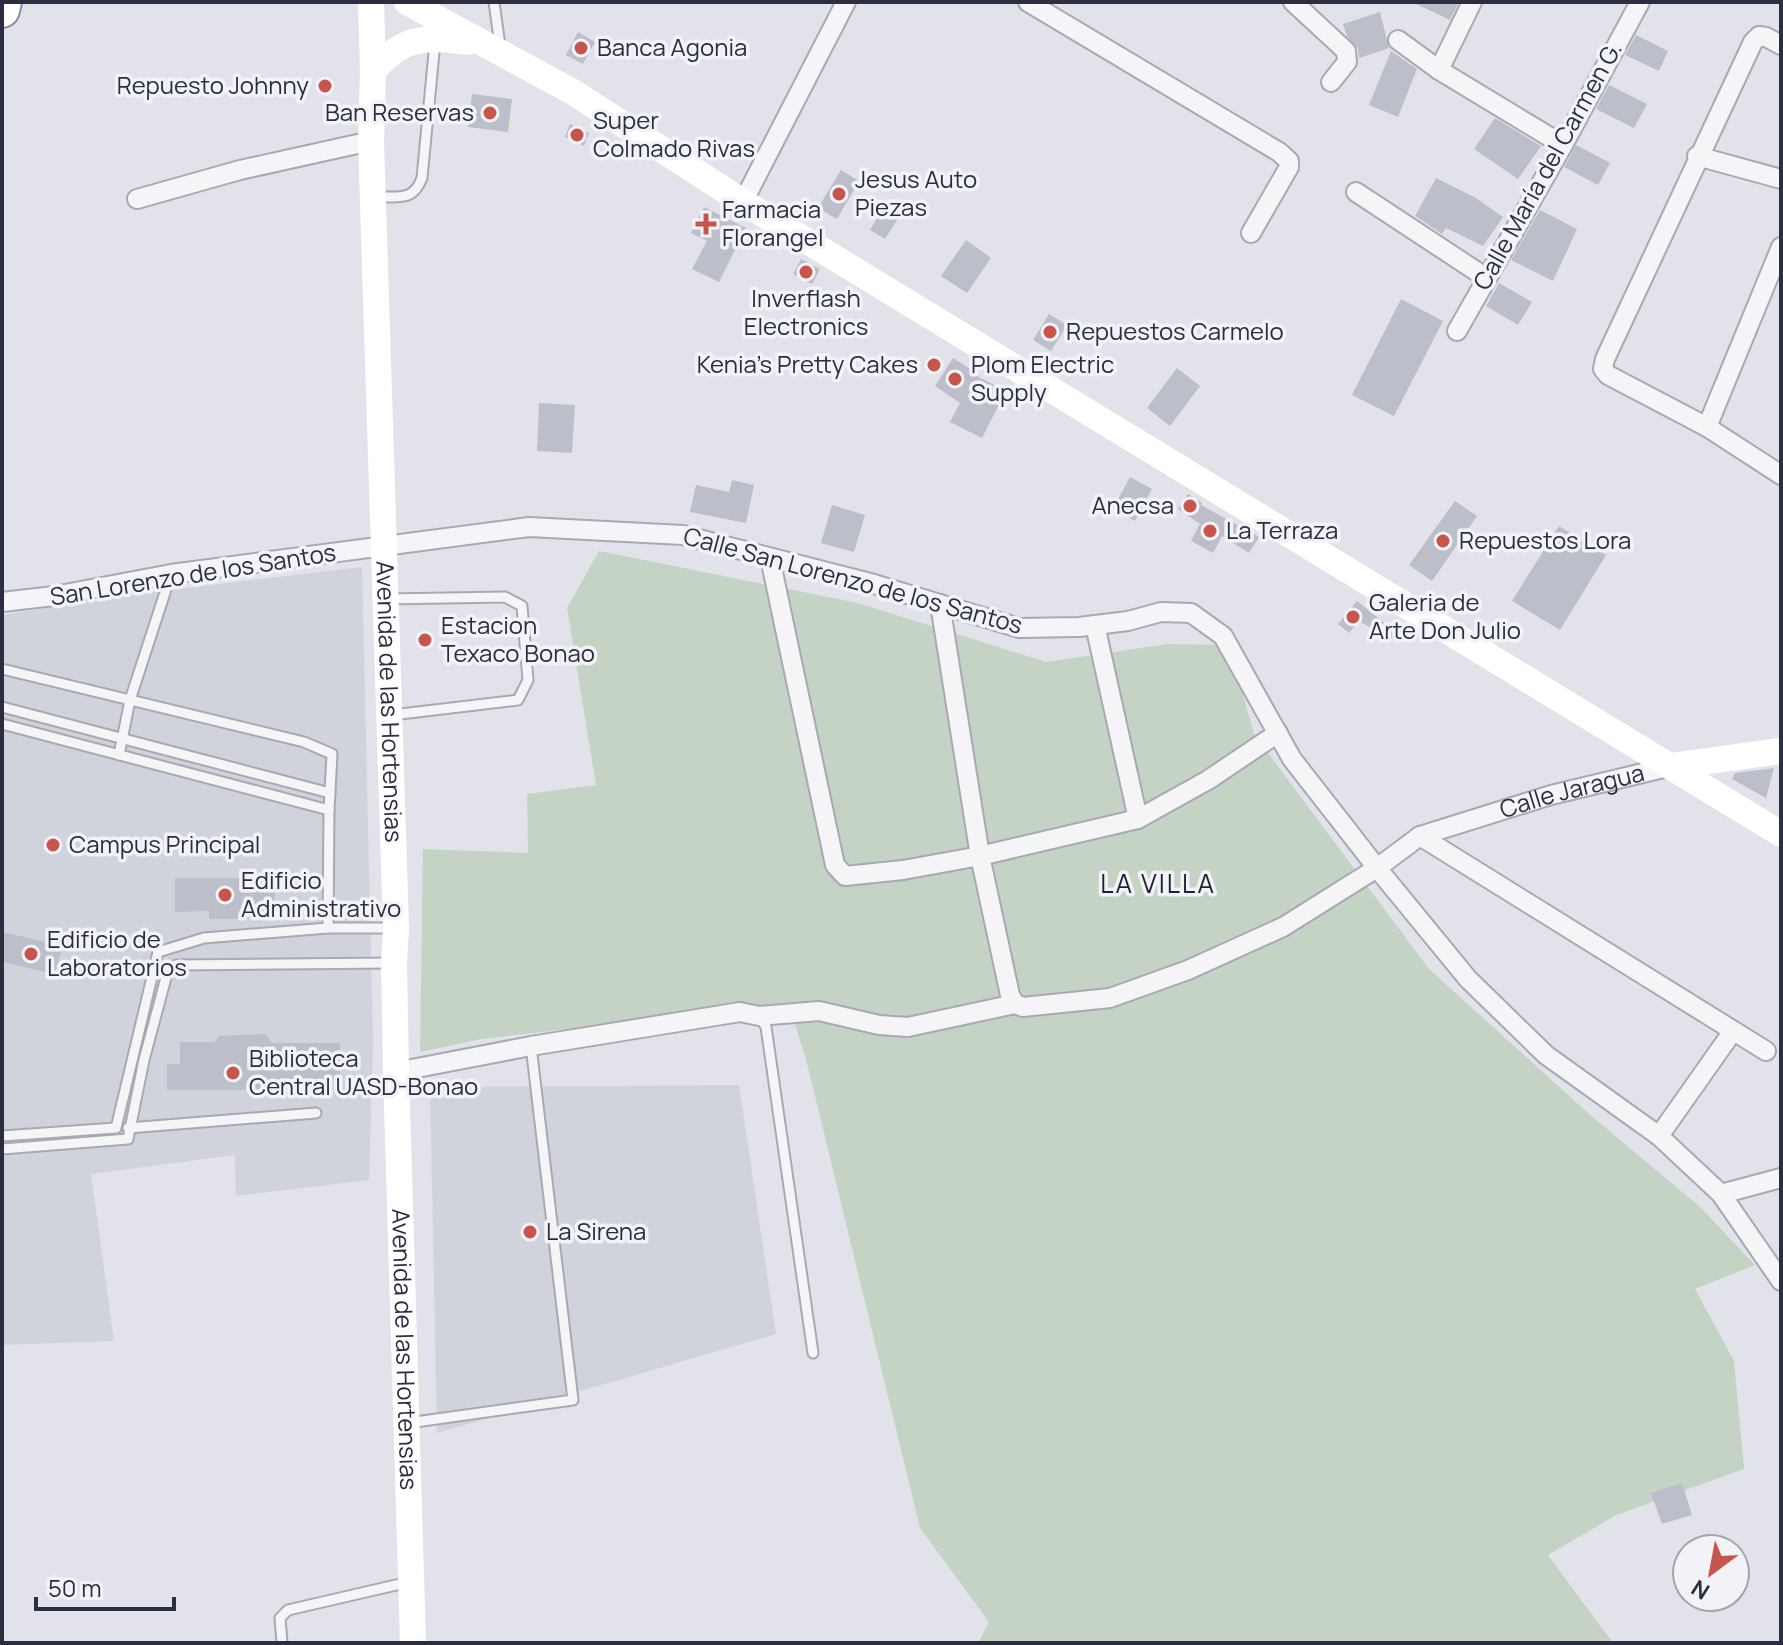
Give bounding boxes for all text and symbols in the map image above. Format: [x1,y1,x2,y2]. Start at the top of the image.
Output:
place label: Banca Agonia [597,30,747,63]
street label: Calle María del Carmen G. [1465,35,1629,295]
marker: Banca Agonia [572,39,590,57]
place label: Repuesto Johnny [117,68,309,101]
marker: Repuesto Johnny [316,77,334,95]
place label: Ban Reservas [325,95,474,128]
place label: Super Colmado Rivas [593,103,755,164]
marker: Ban Reservas [481,104,499,122]
marker: Super Colmado Rivas [568,126,586,144]
place label: Jesus Auto Piezas [855,162,977,223]
marker: Jesus Auto Piezas [830,185,848,203]
place label: Farmacia Florangel [722,192,824,253]
marker: Farmacia Florangel [697,215,715,233]
marker: Inverflash Electronics [797,263,815,281]
place label: Inverflash Electronics [744,281,868,342]
place label: Repuestos Carmelo [1066,314,1284,347]
marker: Repuestos Carmelo [1041,323,1059,341]
place label: Kenia's Pretty Cakes [697,347,918,380]
place label: Plom Electric Supply [971,347,1114,408]
marker: Kenia's Pretty Cakes [925,356,943,374]
marker: Plom Electric Supply [946,370,964,388]
place label: Anecsa [1091,488,1174,521]
marker: Anecsa [1181,497,1199,515]
place label: La Terraza [1226,513,1338,546]
street label: Calle San Lorenzo de los Santos [680,518,1026,641]
marker: La Terraza [1201,522,1219,540]
place label: Repuestos Lora [1459,523,1631,556]
marker: Repuestos Lora [1434,532,1452,550]
street label: San Lorenzo de los Santos [47,535,338,612]
street label: Avenida de las Hortensias [369,560,411,843]
place label: Galeria de Arte Don Julio [1369,585,1521,646]
place label: Estacion Texaco Bonao [441,608,595,669]
marker: Galeria de Arte Don Julio [1344,608,1362,626]
marker: Estacion Texaco Bonao [416,631,434,649]
street label: Calle Jaragua [1495,755,1647,825]
place label: Campus Principal [69,827,260,860]
marker: Campus Principal [44,836,62,854]
place label: Edificio Administrativo [241,863,401,924]
district label: LA VILLA [1100,865,1216,901]
marker: Edificio Administrativo [216,886,234,904]
place label: Edificio de Laboratorios [47,922,187,983]
marker: Edificio de Laboratorios [22,945,40,963]
place label: Biblioteca Central UASD-Bonao [249,1041,478,1102]
marker: Biblioteca Central UASD-Bonao [224,1064,242,1082]
street label: Avenida de las Hortensias [385,1208,426,1491]
place label: La Sirena [546,1214,646,1247]
marker: La Sirena [521,1223,539,1241]
north arrow [1671,1533,1751,1613]
scale bar [36,1561,174,1611]
text: 50 m [48,1571,102,1604]
text: N [1686,1573,1715,1607]

